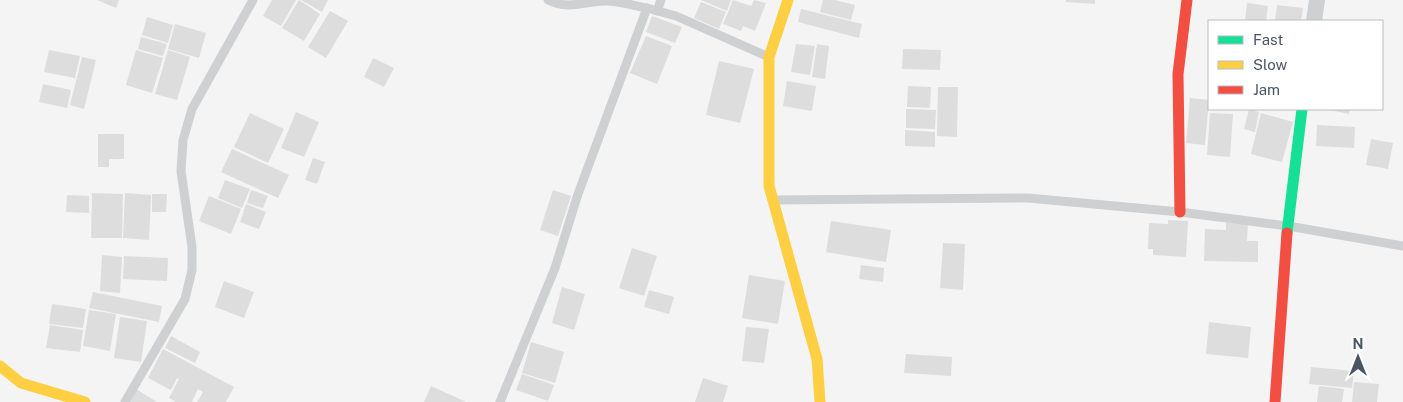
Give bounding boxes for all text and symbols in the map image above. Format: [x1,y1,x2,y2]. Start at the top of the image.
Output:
legend [1208,20,1383,110]
text: Fast [1253,31,1283,48]
text: Slow [1253,56,1288,73]
text: Jam [1253,81,1280,98]
north arrow [1333,332,1383,382]
text: N [1353,336,1363,352]

